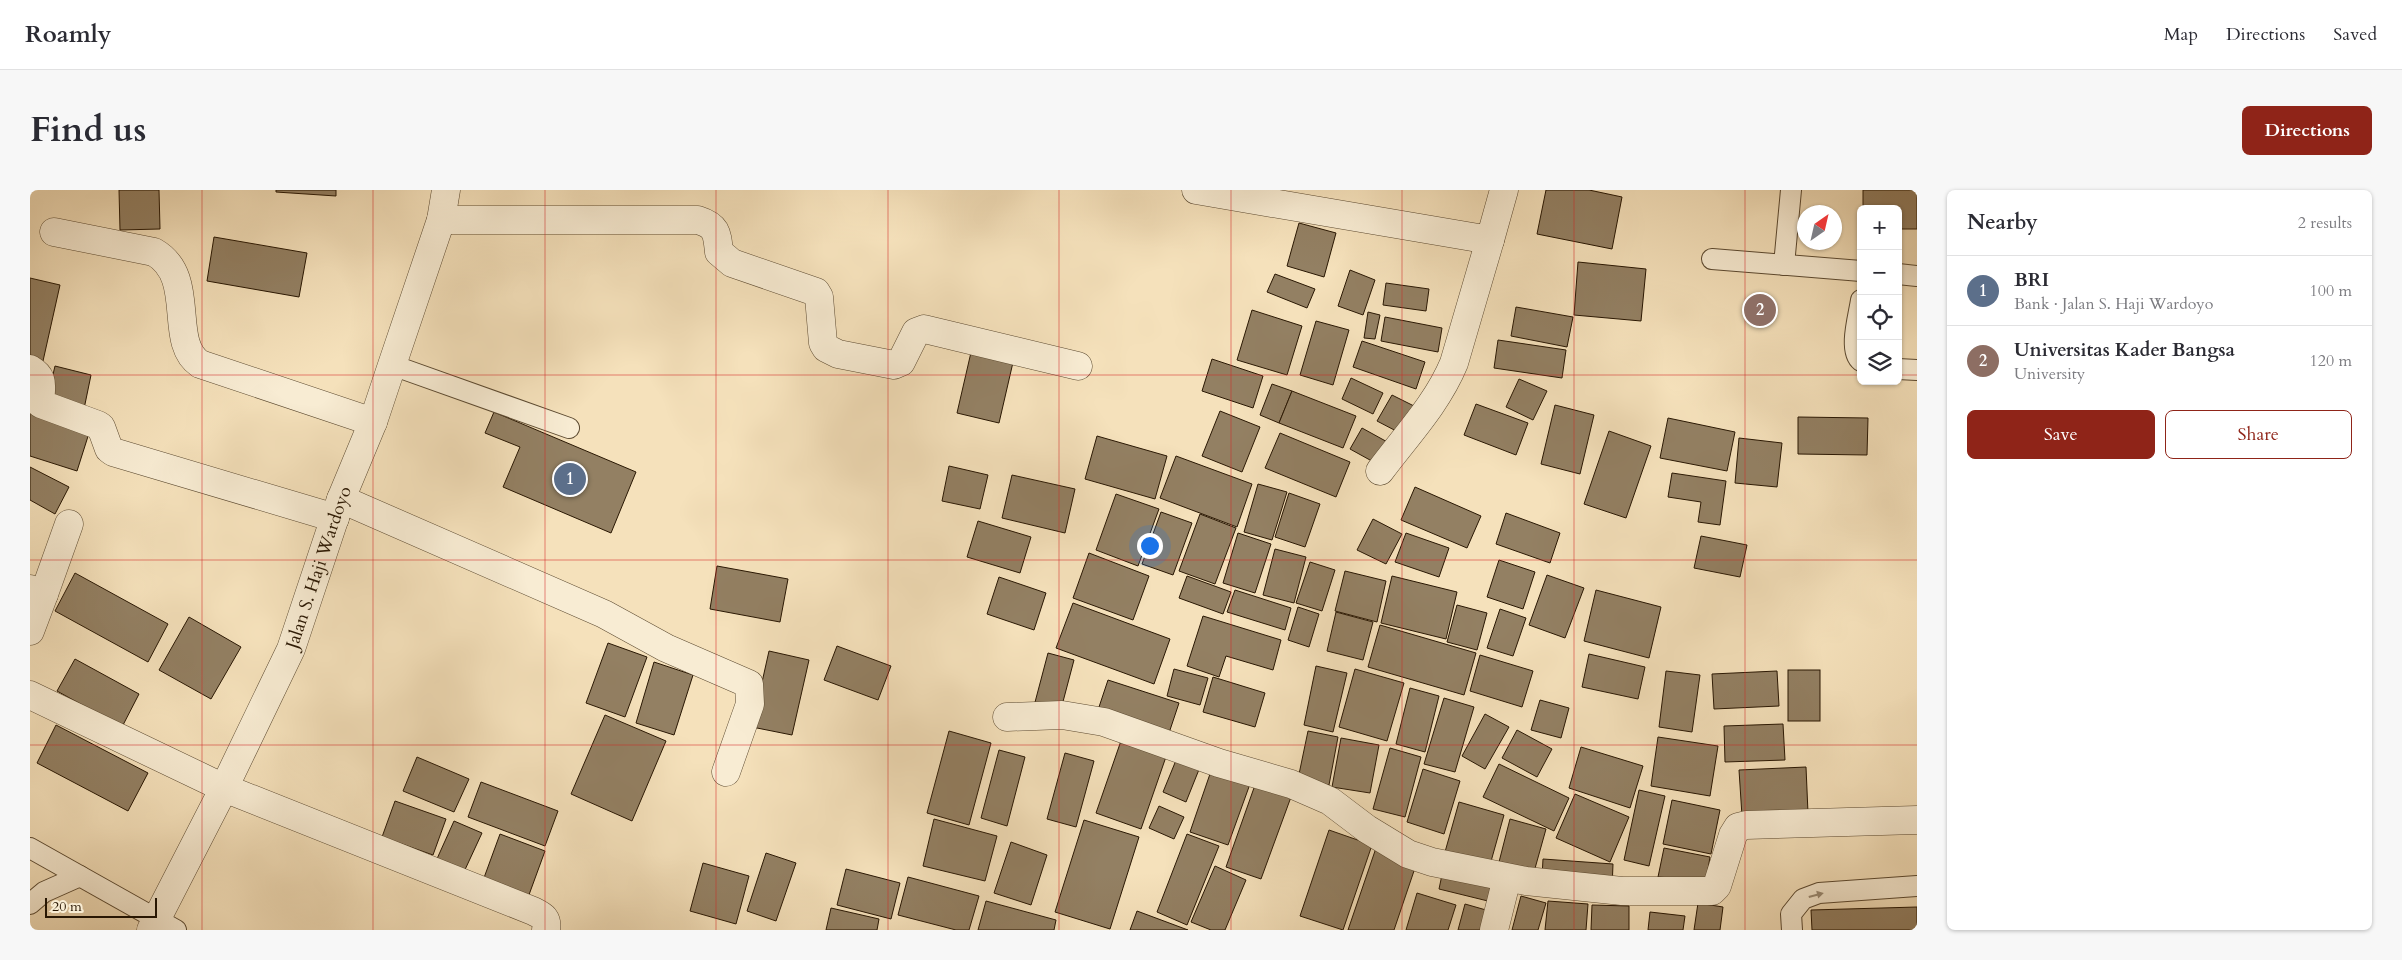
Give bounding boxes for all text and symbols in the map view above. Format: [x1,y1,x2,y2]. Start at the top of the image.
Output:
text: Roamly [25,18,111,51]
text: Map [2164,22,2198,47]
text: Directions [2226,22,2305,47]
text: Saved [2333,22,2377,47]
text: Find us [30,106,146,154]
button: Directions [2242,106,2372,155]
north arrow [1797,205,1842,250]
map controls [1857,205,1902,385]
button: + [1857,205,1902,250]
text: Nearby [1967,208,2038,237]
text: 2 results [2298,212,2352,234]
button: − [1857,250,1902,295]
text: BRI [2014,267,2049,293]
text: 1 [1979,280,1987,302]
text: 100 m [2310,280,2352,302]
pin: 2 [1744,291,1776,329]
text: Bank · Jalan S. Haji Wardoyo [2014,293,2213,315]
button: locate [1857,295,1902,340]
text: Universitas Kader Bangsa [2014,337,2235,363]
button: layers [1857,340,1902,385]
text: 2 [1979,350,1987,372]
text: 120 m [2310,350,2352,372]
text: University [2014,363,2085,385]
button: Save [1967,410,2155,459]
button: Share [2165,410,2352,459]
pin: 1 [554,460,586,498]
street label: Jalan S. Haji Wardoyo [279,482,358,655]
your location [1137,533,1163,559]
one-way arrow [1809,891,1824,899]
scale bar [45,895,158,918]
text: 20 m [52,897,82,916]

